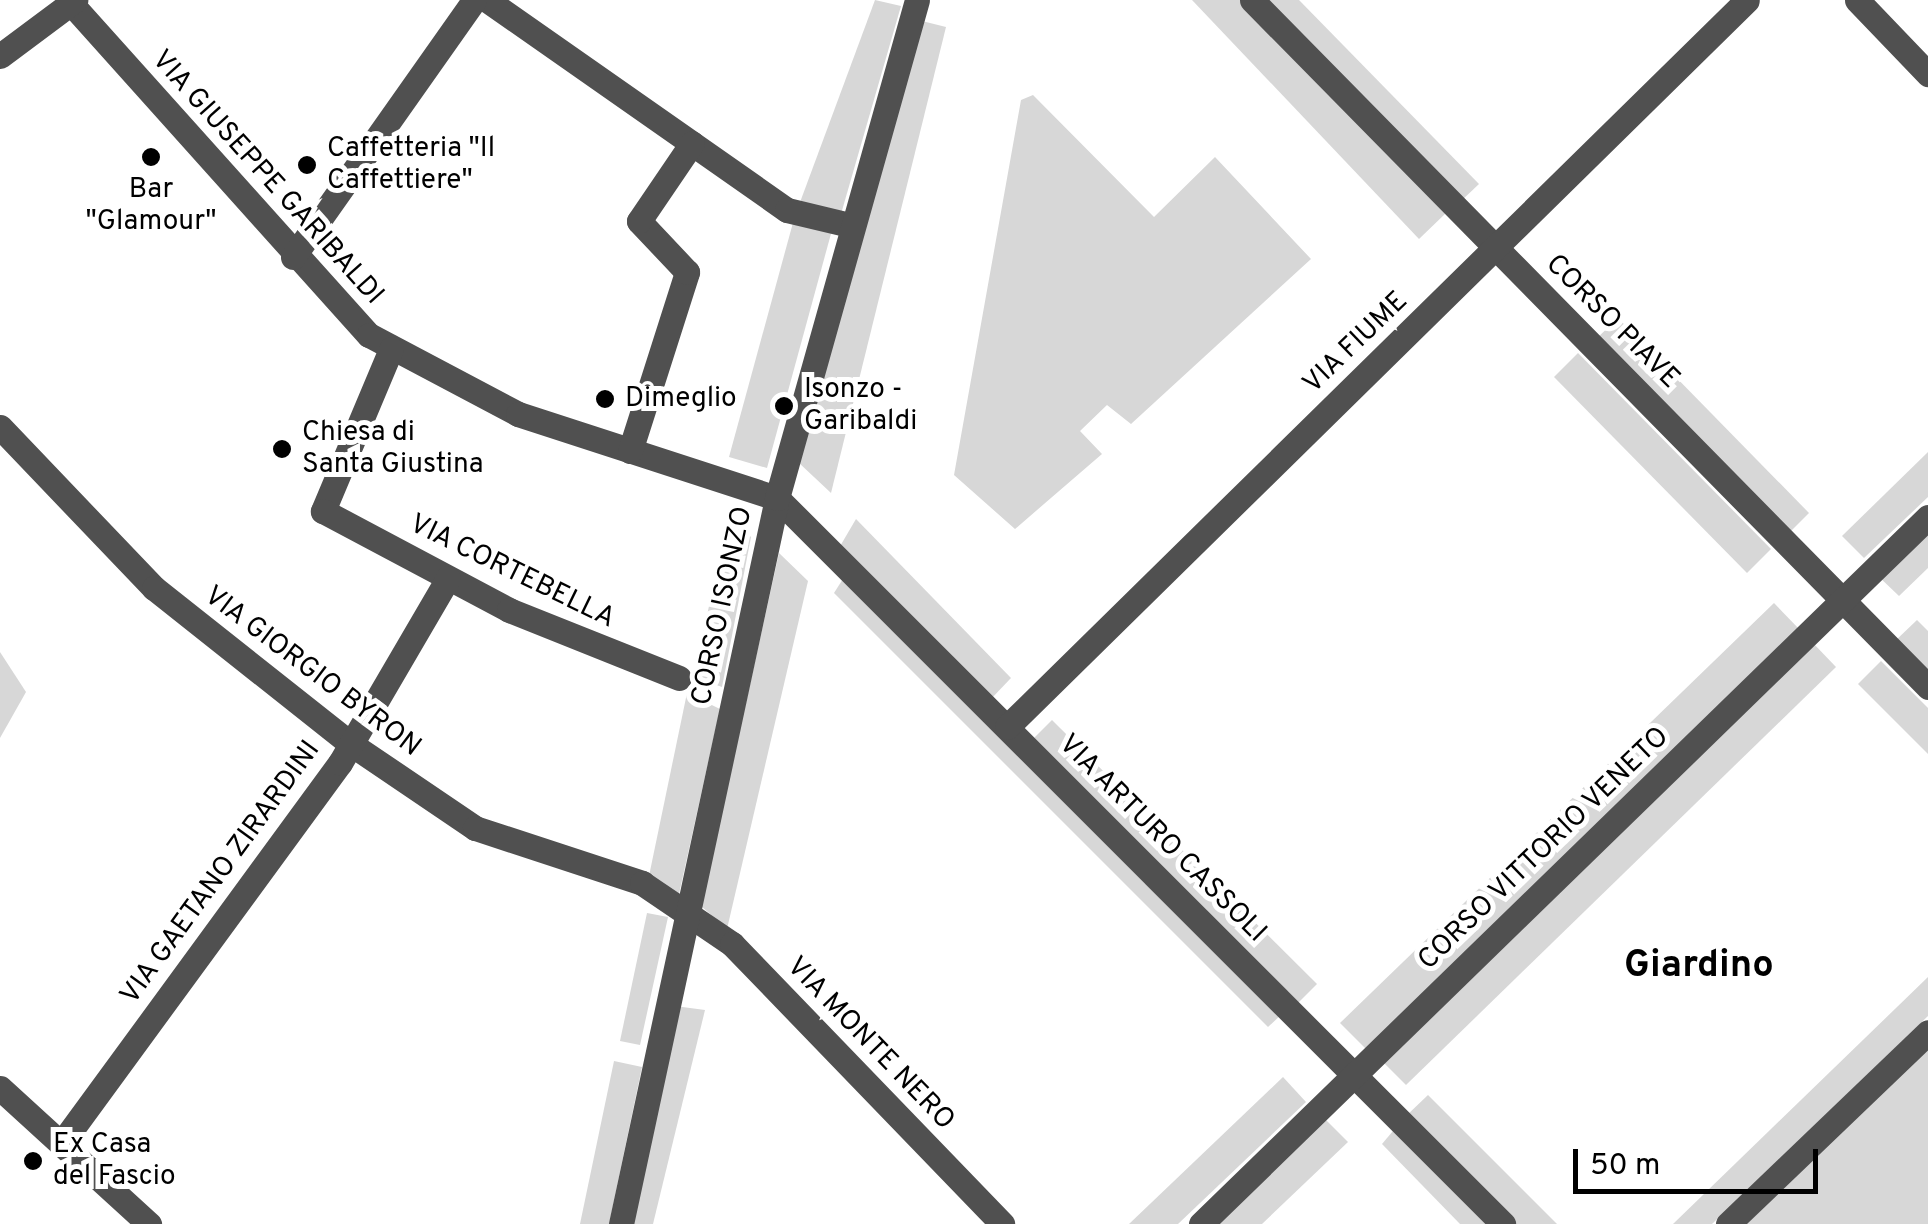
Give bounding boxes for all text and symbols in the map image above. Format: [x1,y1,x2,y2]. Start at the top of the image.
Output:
street label: VIA GIUSEPPE GARIBALDI [144,43,390,313]
place label: Caffetteria "Il Caffettiere" [327,132,495,198]
marker: Bar "Glamour" [140,146,162,168]
marker: Caffetteria "Il Caffettiere" [296,154,318,176]
place label: Bar "Glamour" [86,173,216,239]
street label: CORSO PIAVE [1538,248,1686,396]
street label: VIA FIUME [1296,285,1416,401]
place label: Isonzo - Garibaldi [804,373,917,439]
place label: Dimeglio [625,382,737,416]
marker: Dimeglio [594,388,616,410]
marker: Isonzo - Garibaldi [773,395,795,417]
place label: Chiesa di Santa Giustina [302,416,484,482]
marker: Chiesa di Santa Giustina [271,438,293,460]
street label: CORSO ISONZO [686,503,760,709]
street label: VIA CORTEBELLA [403,507,621,637]
street label: VIA GIORGIO BYRON [197,579,427,765]
street label: CORSO VITTORIO VENETO [1411,720,1677,978]
street label: VIA ARTURO CASSOLI [1050,727,1274,951]
street label: VIA GAETANO ZIRARDINI [114,734,328,1012]
district label: Giardino [1624,944,1774,990]
street label: VIA MONTE NERO [779,950,961,1138]
place label: Ex Casa del Fascio [53,1128,176,1194]
scale bar [1578,1129,1823,1191]
text: 50 m [1590,1148,1660,1185]
marker: Ex Casa del Fascio [22,1150,44,1172]

